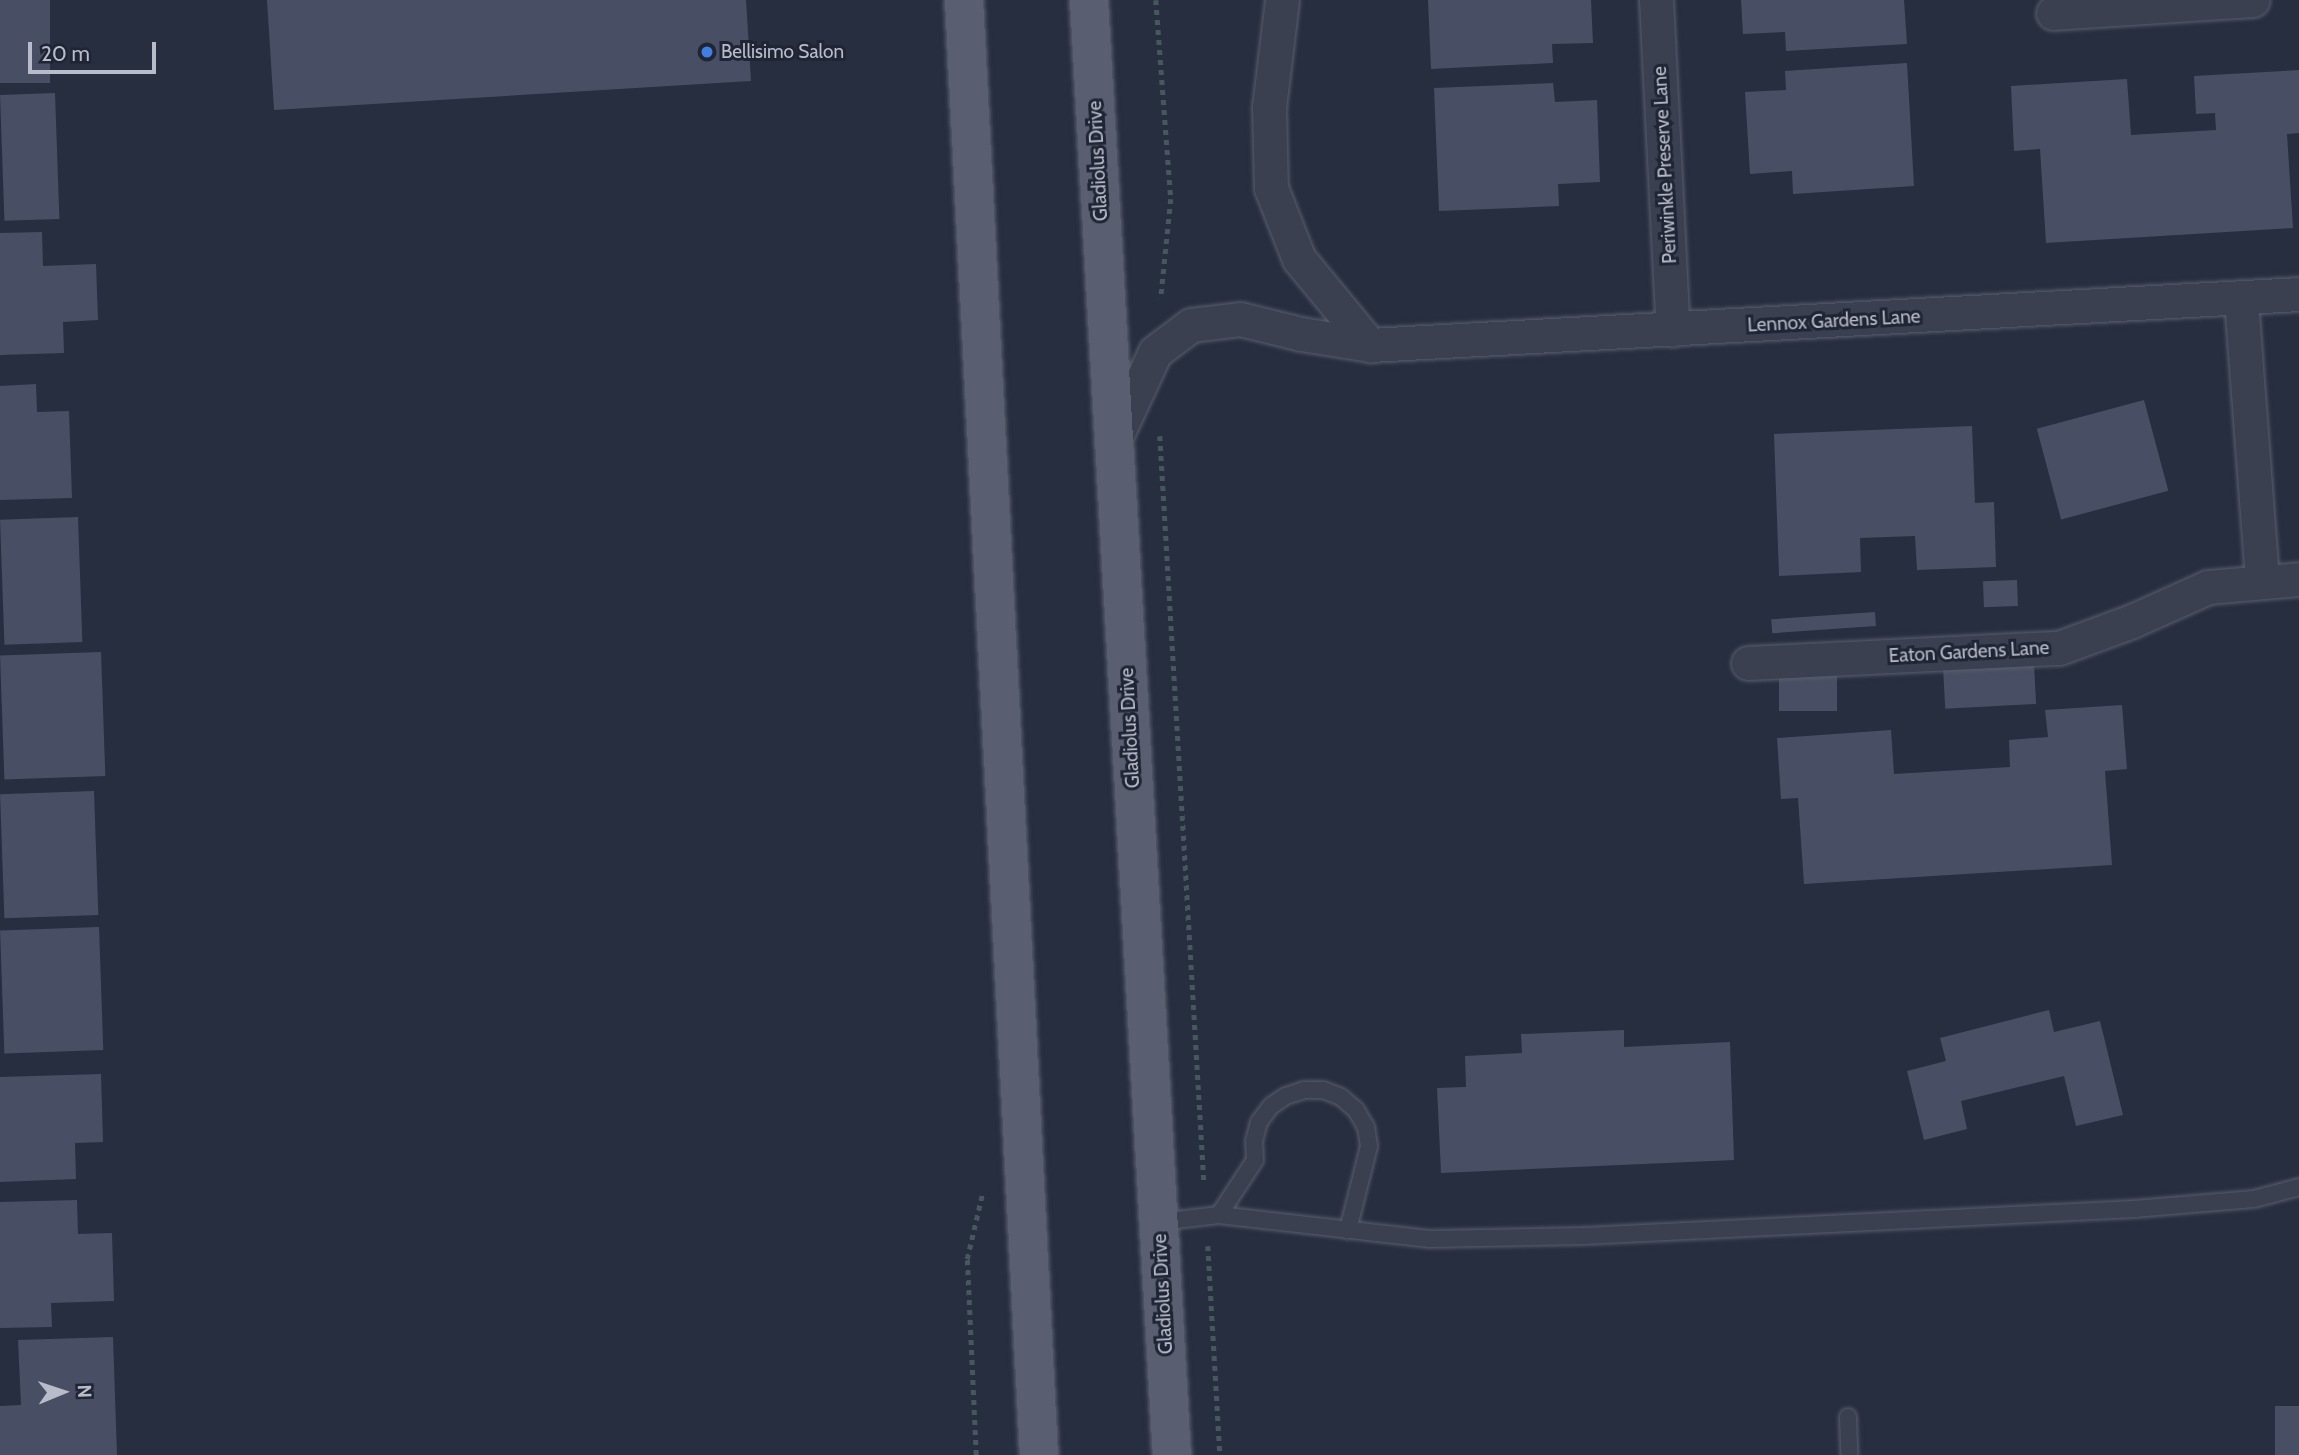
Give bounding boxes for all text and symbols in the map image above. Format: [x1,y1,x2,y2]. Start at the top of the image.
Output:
scale bar [32,28,159,72]
text: 20 m [41,41,90,66]
place label: Bellisimo Salon [721,41,844,63]
marker: Bellisimo Salon [699,44,715,60]
street label: Periwinkle Preserve Lane [1648,66,1682,264]
street label: Gladiolus Drive [1083,100,1113,222]
street label: Lennox Gardens Lane [1747,305,1921,337]
street label: Eaton Gardens Lane [1888,636,2050,668]
street label: Gladiolus Drive [1115,667,1145,789]
street label: Gladiolus Drive [1148,1233,1178,1355]
north arrow [28,1357,98,1427]
text: N [73,1384,96,1398]

